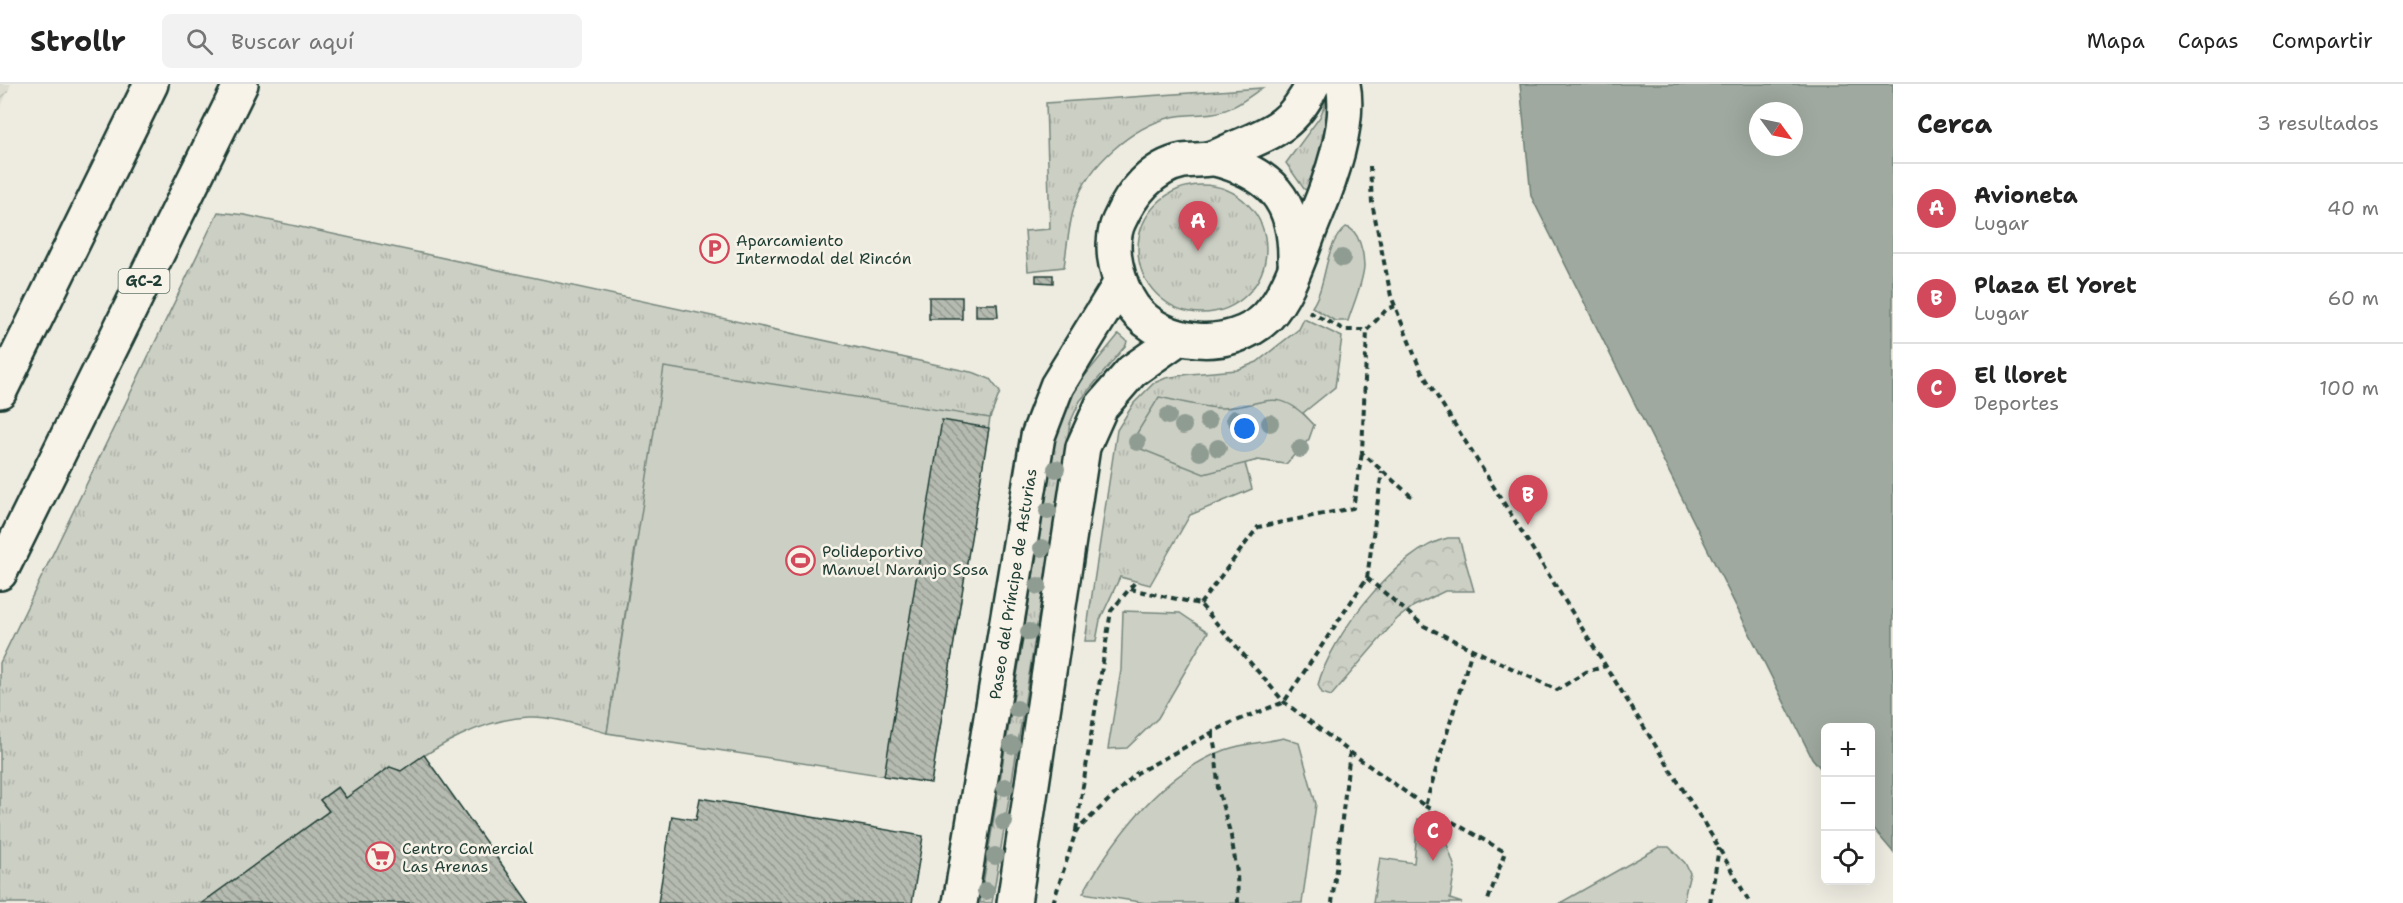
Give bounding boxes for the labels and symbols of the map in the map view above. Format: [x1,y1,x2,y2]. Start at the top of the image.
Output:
north arrow [1749,102,1803,156]
pin: A [1178,202,1218,251]
place label: Aparcamiento Intermodal del Rincón [736,230,912,269]
parking icon: Aparcamiento Intermodal del Rincón [699,233,731,265]
road number: GC-2 [118,269,170,293]
your location [1230,414,1259,443]
street label: Paseo del Príncipe de Asturias [984,467,1042,701]
pin: B [1508,476,1547,525]
place label: Polideportivo Manuel Naranjo Sosa [822,541,988,580]
sports icon: Polideportivo Manuel Naranjo Sosa [785,544,817,576]
pin: C [1414,812,1452,861]
place label: Centro Comercial Las Arenas [402,838,534,877]
supermarket icon: Centro Comercial Las Arenas [365,841,397,873]

